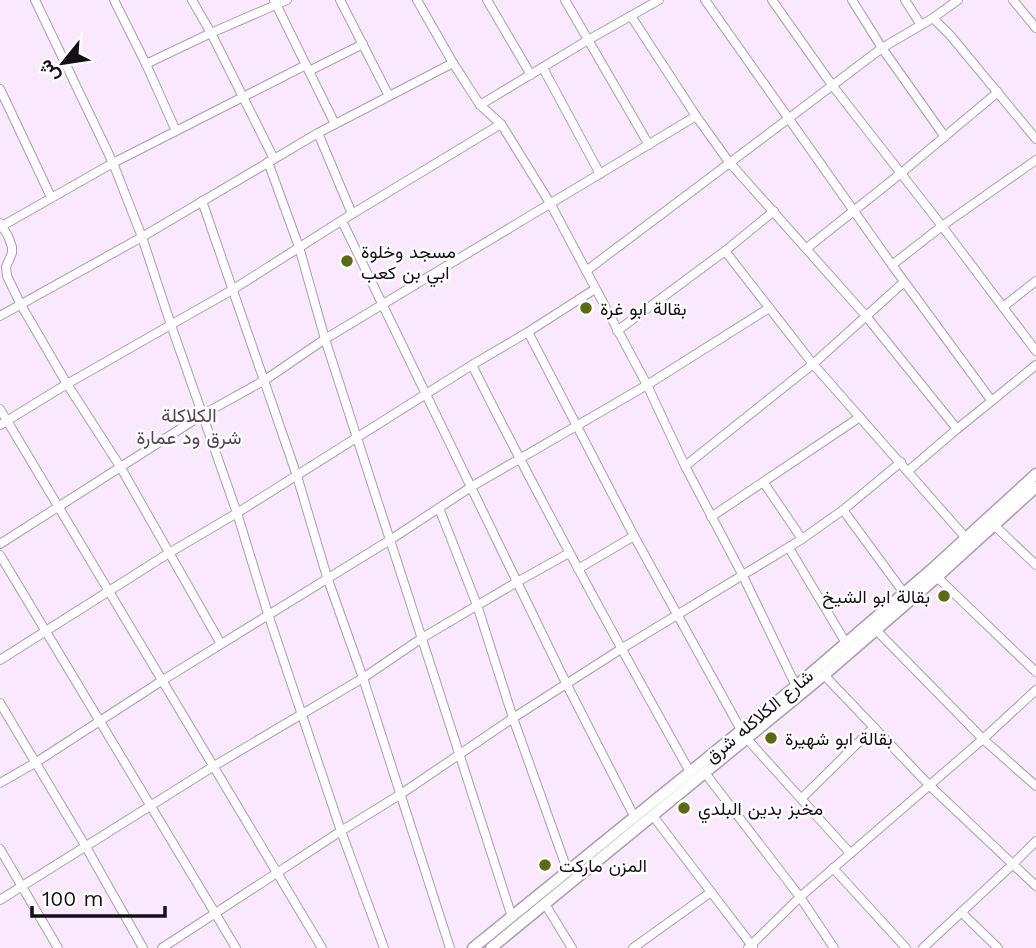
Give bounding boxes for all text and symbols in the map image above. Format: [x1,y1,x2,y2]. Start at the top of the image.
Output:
north arrow [28,28,98,98]
text: ش [33,55,64,87]
place label: مسجد وخلوة ابي بن كعب [361,241,456,288]
marker: مسجد وخلوة ابي بن كعب [339,253,355,269]
place label: بقالة ابو غرة [600,298,687,320]
marker: بقالة ابو غرة [578,300,594,316]
district label: الكلاكلة شرق ود عمارة [136,404,242,449]
place label: بقالة ابو الشيخ [822,586,930,609]
marker: بقالة ابو الشيخ [936,588,952,604]
street label: شارع الكلاكله شرق [701,665,818,769]
place label: بقالة ابو شهيرة [785,728,893,750]
marker: بقالة ابو شهيرة [763,730,779,746]
place label: مخبز بدين البلدي [698,798,823,824]
marker: مخبز بدين البلدي [676,800,692,816]
place label: المزن ماركت [559,855,647,877]
marker: المزن ماركت [537,857,553,873]
scale bar [32,874,164,918]
text: 100 m [42,886,104,911]

